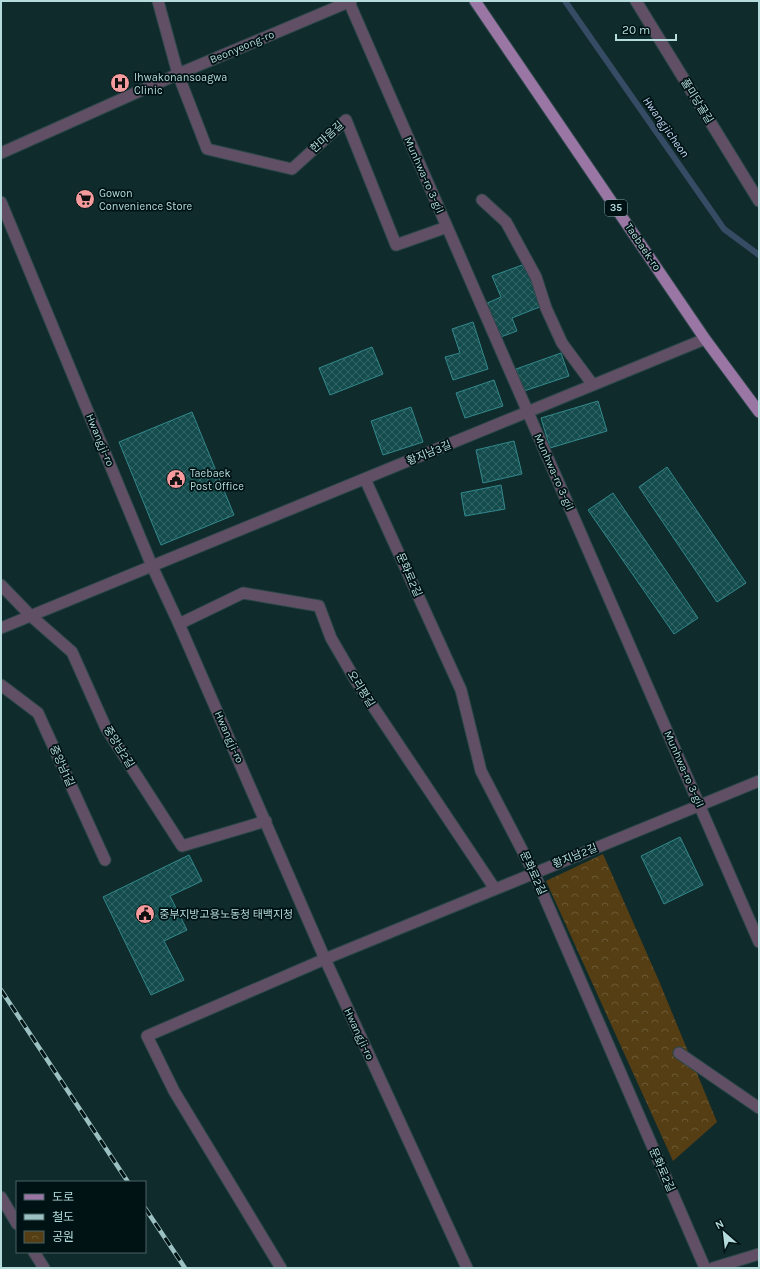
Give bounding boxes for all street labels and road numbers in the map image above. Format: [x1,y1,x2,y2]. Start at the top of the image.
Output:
street label: Beonyeong-ro [208,28,276,66]
street label: 풀미당골길 [678,76,716,126]
street label: 한마음길 [308,119,346,155]
street label: Munhwa-ro 3-gil [401,135,447,215]
road number: 35 [605,200,627,216]
street label: Taebaek-ro [622,221,664,273]
street label: Hwangji-ro [83,412,117,468]
street label: Munhwa-ro 3-gil [531,432,577,512]
street label: 황지남3길 [405,438,453,468]
street label: 문화로2길 [394,551,424,599]
street label: 오리평길 [345,668,377,710]
street label: Hwangji-ro [212,709,246,765]
street label: 중앙남2길 [101,724,137,770]
street label: Munhwa-ro 3-gil [661,729,707,809]
street label: 중앙남1길 [47,743,77,789]
street label: 황지남2길 [551,841,599,871]
street label: 문화로2길 [517,849,549,897]
street label: Hwangji-ro [341,1006,377,1062]
street label: 문화로2길 [647,1146,677,1194]

